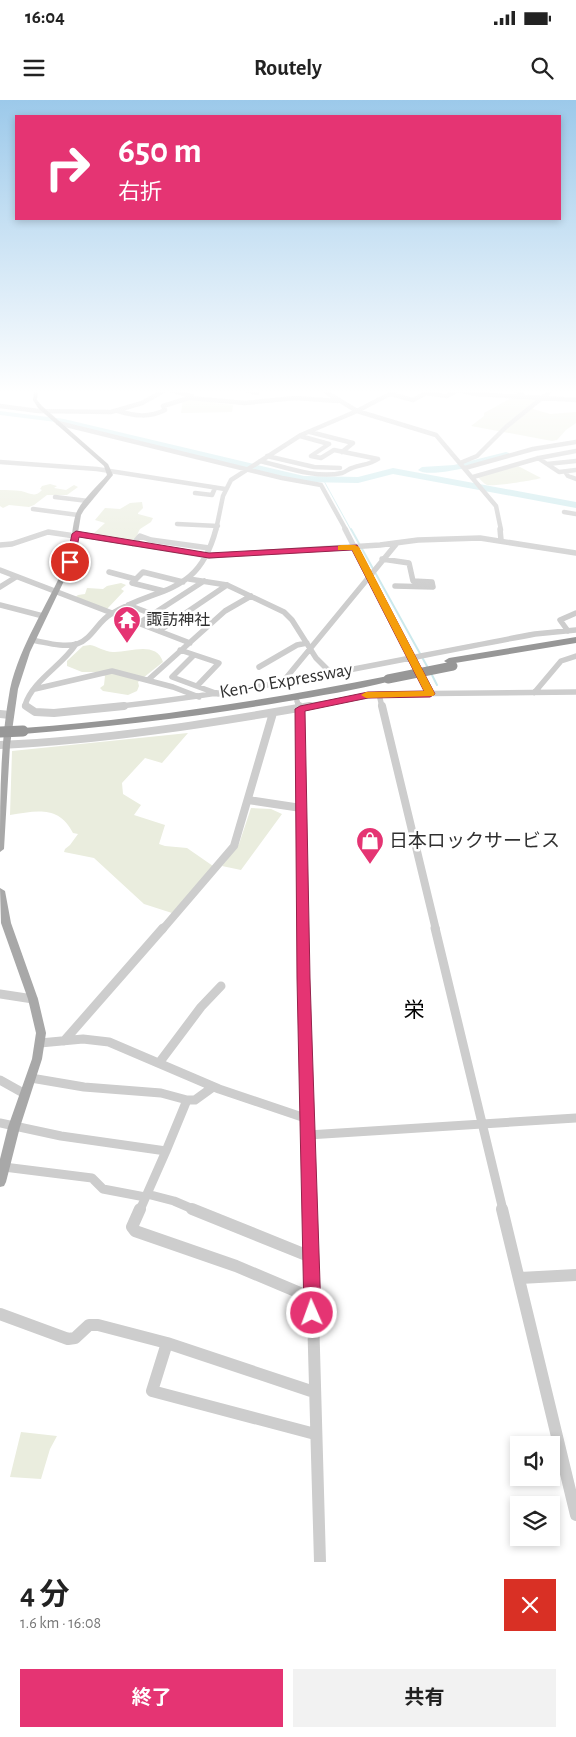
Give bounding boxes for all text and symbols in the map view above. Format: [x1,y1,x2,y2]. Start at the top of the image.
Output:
text: 16:04 [25,8,65,27]
icon: menu [20,54,48,82]
icon: search [528,54,556,82]
text: Routely [254,57,322,79]
text: 650 m [118,134,202,169]
icon: right [35,135,100,200]
text: 右折 [118,181,162,203]
pin [49,541,91,583]
icon: arrive [56,548,84,576]
temple icon: 諏訪神社 [112,605,142,644]
place label: 諏訪神社 [146,612,210,628]
street label: Ken-O Expressway [218,660,354,702]
shop icon: 日本ロックサービス [355,826,385,865]
place label: 日本ロックサービス [389,831,560,851]
district label: 栄 [404,999,425,1021]
position arrow [285,1286,337,1338]
map controls [510,1436,560,1546]
button: sound [510,1436,560,1486]
button: layers [510,1496,560,1546]
button: close [504,1579,556,1631]
text: 4 分 [20,1580,70,1610]
text: 1.6 km · 16:08 [20,1615,101,1631]
button: 終了 [20,1669,283,1727]
button: 共有 [293,1669,556,1727]

